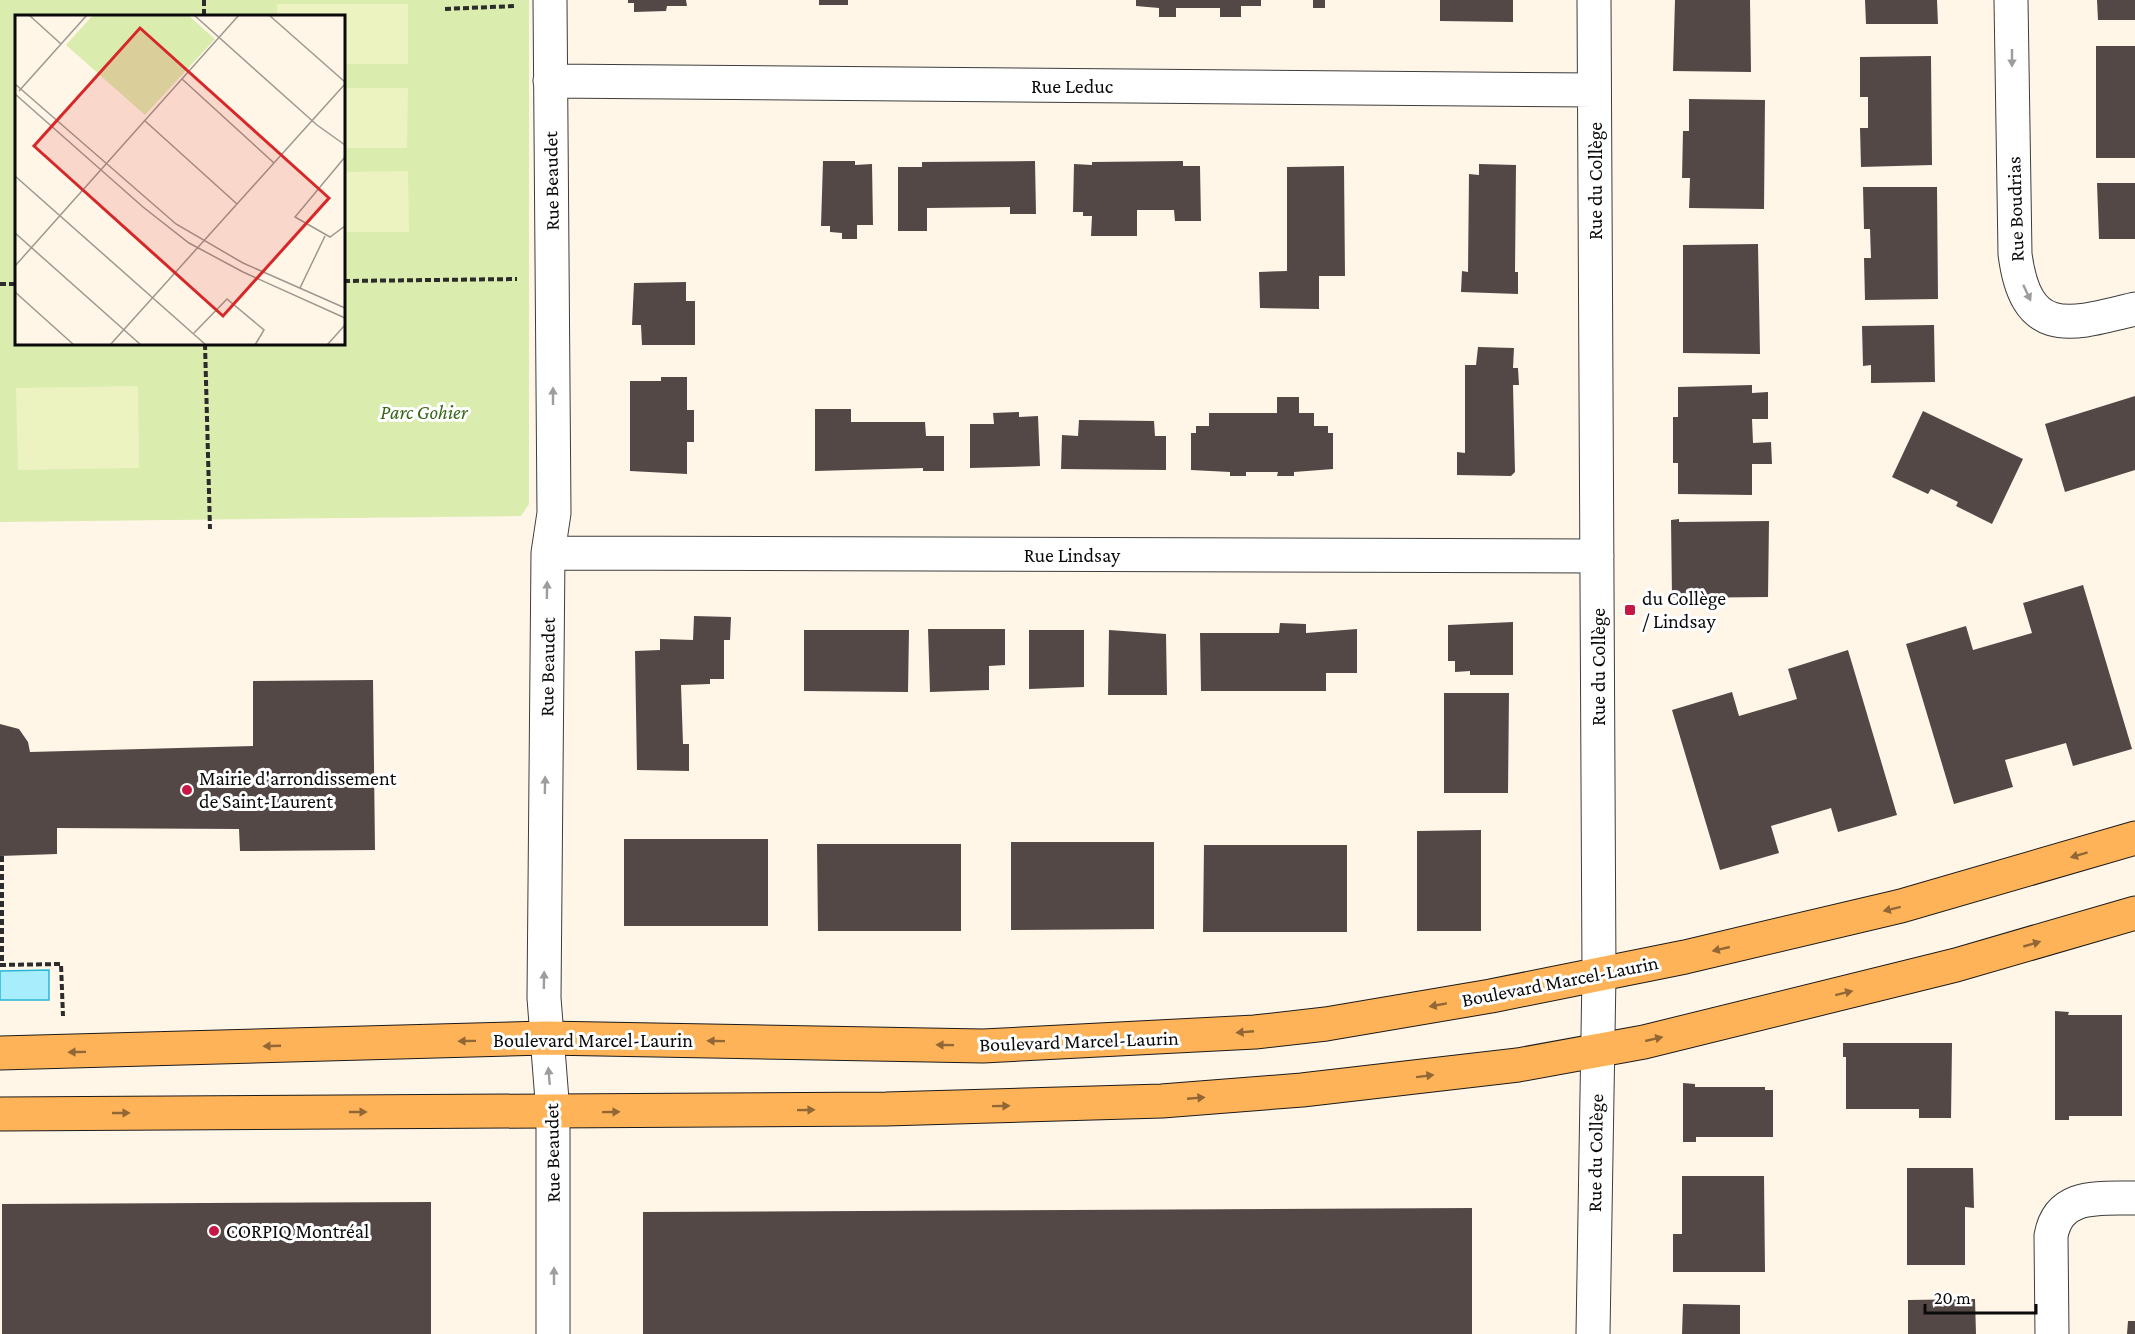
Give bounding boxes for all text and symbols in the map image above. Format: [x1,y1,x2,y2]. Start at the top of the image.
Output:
inset map [15,15,345,345]
one-way arrow [2007,49,2017,68]
street label: Rue Leduc [1031,75,1114,97]
street label: Rue du Collège [1584,122,1607,240]
street label: Rue Beaudet [539,131,563,231]
street label: Rue Boudrias [2002,156,2028,262]
one-way arrow [2022,285,2031,302]
one-way arrow [548,386,558,405]
park label: Parc Gohier [380,401,469,423]
street label: Rue Lindsay [1024,544,1121,567]
one-way arrow [542,581,552,600]
place label: du Collège / Lindsay [1642,587,1726,633]
marker: du Collège / Lindsay [1623,603,1637,617]
street label: Rue du Collège [1587,608,1610,726]
street label: Rue Beaudet [535,617,559,717]
place label: Mairie d'arrondissement de Saint-Laurent [199,767,397,812]
one-way arrow [541,776,550,795]
marker: Mairie d'arrondissement de Saint-Laurent [180,783,194,797]
one-way arrow [2070,851,2088,860]
one-way arrow [1882,904,1901,914]
one-way arrow [2023,939,2041,948]
one-way arrow [1712,944,1730,954]
street label: Boulevard Marcel-Laurin [1460,951,1660,1011]
one-way arrow [539,971,549,990]
one-way arrow [1835,988,1853,998]
one-way arrow [1428,1001,1447,1010]
street label: Boulevard Marcel-Laurin [979,1027,1179,1055]
one-way arrow [1236,1028,1255,1037]
street label: Boulevard Marcel-Laurin [493,1029,693,1051]
one-way arrow [1645,1034,1663,1044]
one-way arrow [457,1036,476,1045]
one-way arrow [706,1036,725,1046]
one-way arrow [936,1041,955,1050]
one-way arrow [262,1042,281,1051]
one-way arrow [67,1047,86,1057]
one-way arrow [544,1066,554,1085]
one-way arrow [1416,1072,1435,1081]
one-way arrow [1187,1094,1206,1103]
street label: Rue du Collège [1583,1094,1608,1212]
one-way arrow [992,1102,1011,1111]
street label: Rue Beaudet [540,1103,564,1203]
one-way arrow [797,1105,816,1115]
one-way arrow [349,1107,368,1117]
one-way arrow [602,1107,621,1116]
one-way arrow [112,1109,131,1118]
place label: CORPIQ Montréal [226,1220,369,1242]
marker: CORPIQ Montréal [207,1224,221,1238]
one-way arrow [549,1266,559,1285]
scale bar [1925,1277,2036,1315]
text: 20 m [1934,1288,1971,1308]

